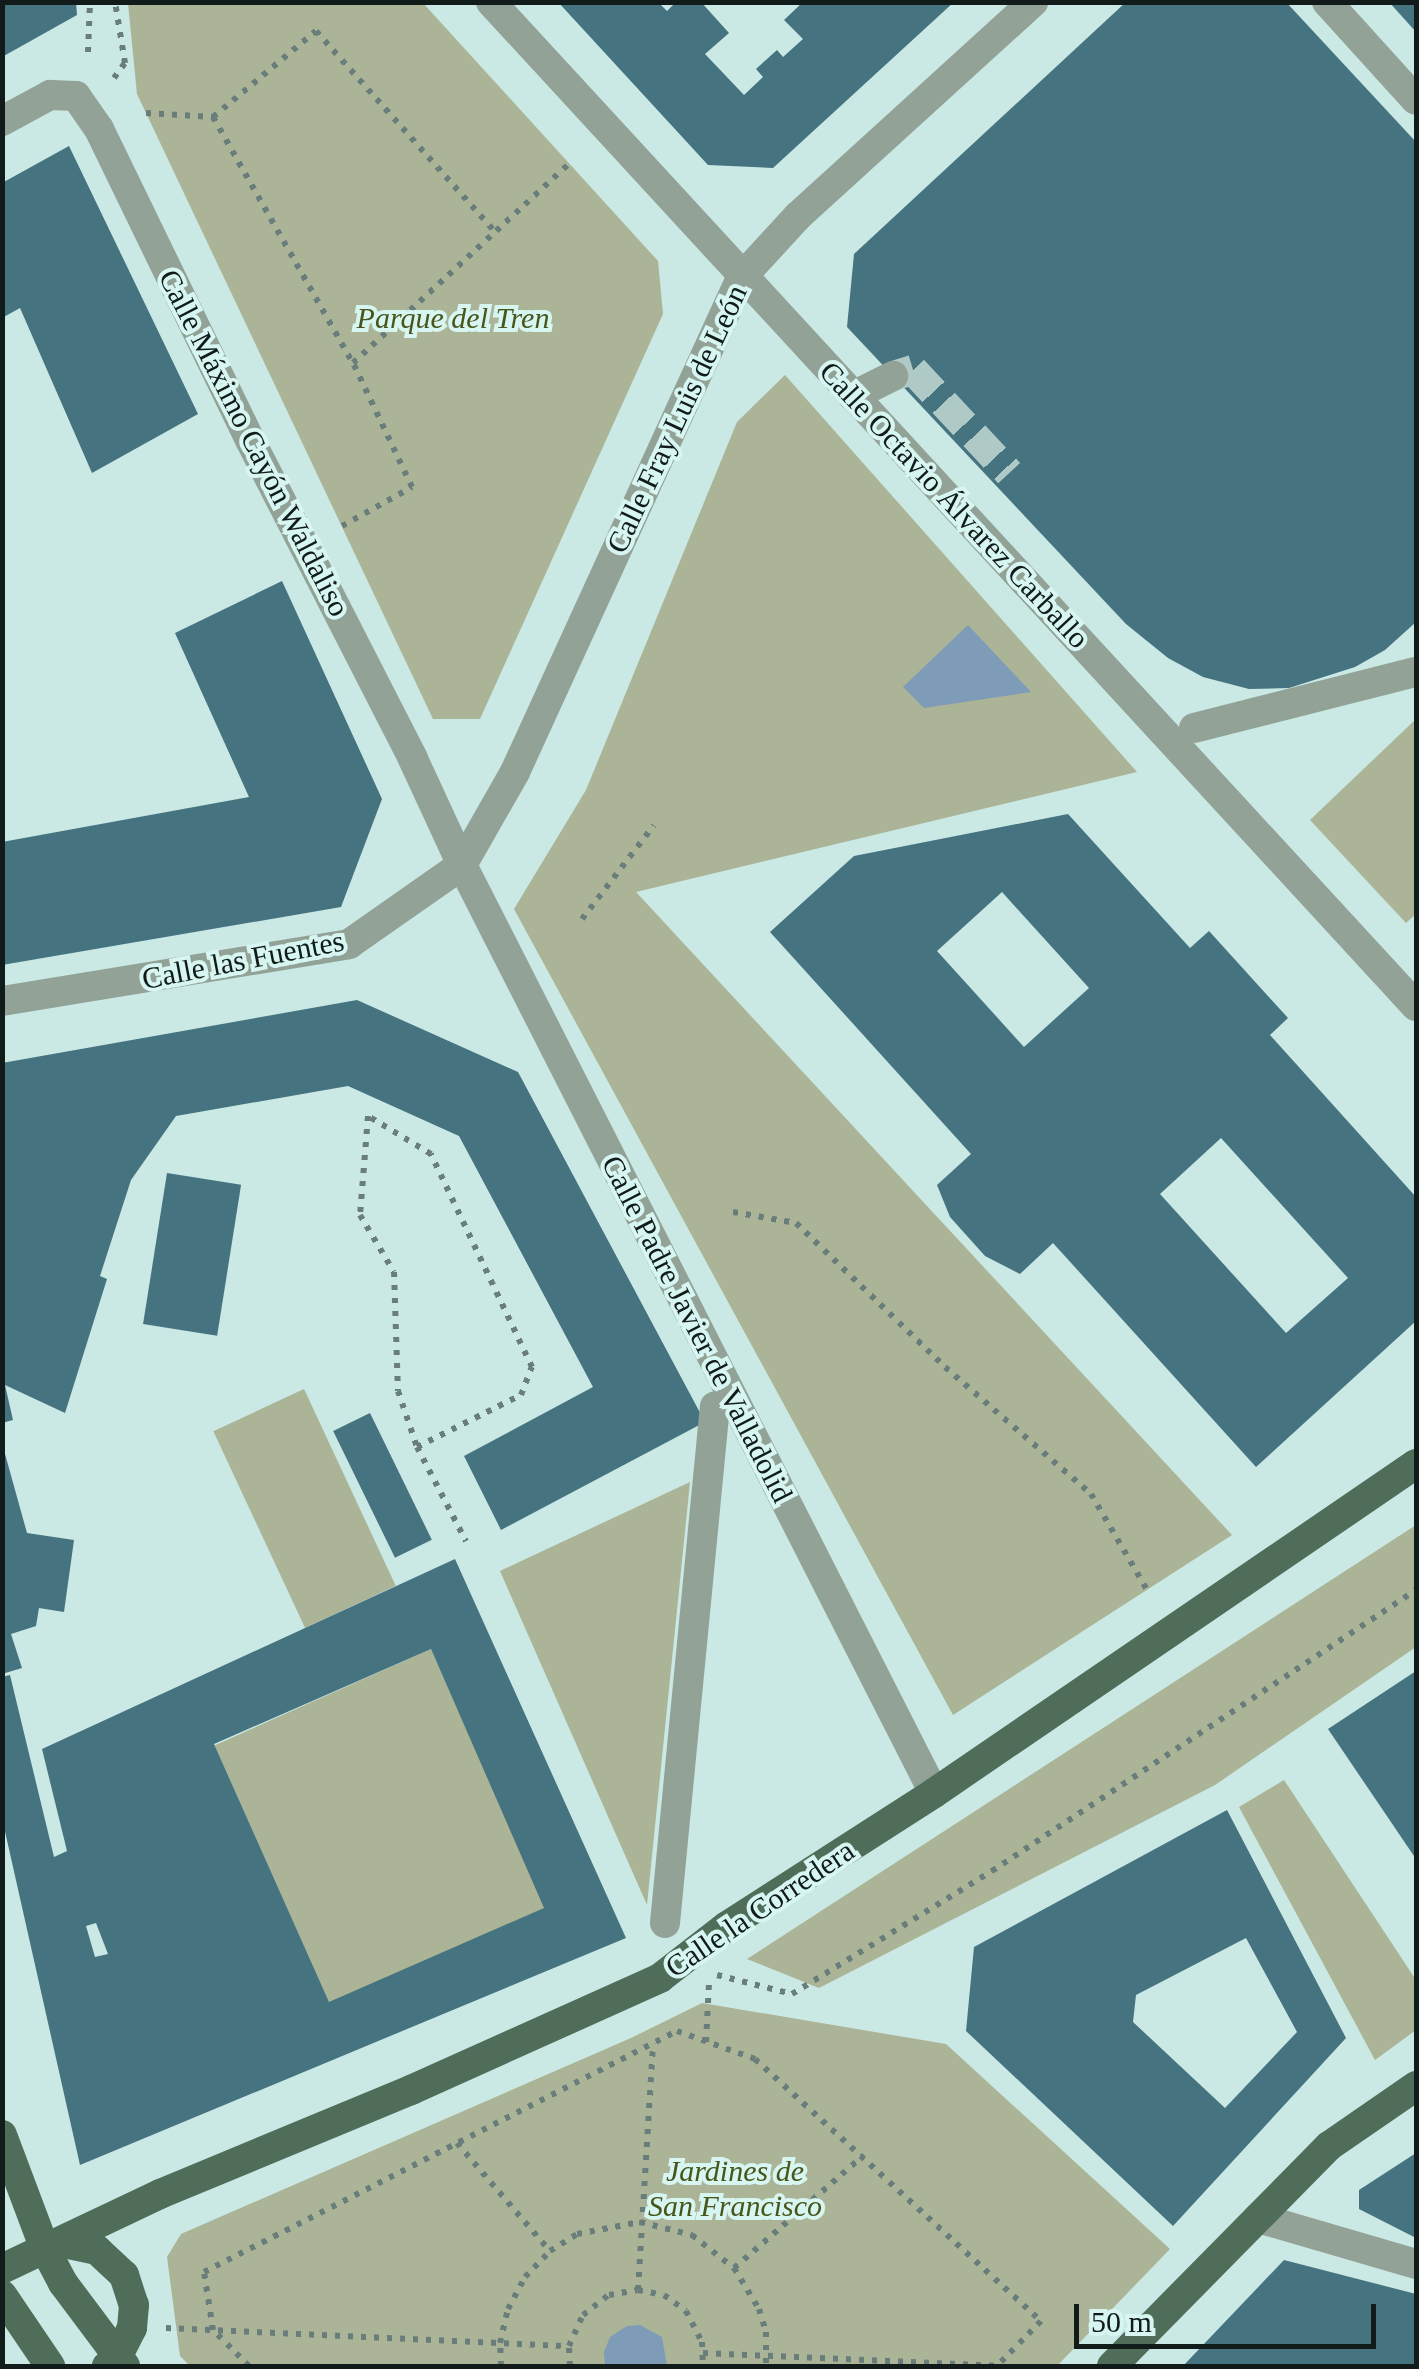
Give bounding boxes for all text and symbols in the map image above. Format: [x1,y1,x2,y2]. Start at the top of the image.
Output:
street label: Calle Máximo Cayón Waldaliso [151,263,357,623]
street label: Calle Fray Luis de León [599,279,755,559]
park label: Parque del Tren [357,300,549,336]
street label: Calle Octavio Álvarez Carballo [812,354,1096,656]
street label: Calle las Fuentes [139,923,347,997]
street label: Calle Padre Javier de Valladolid [594,1149,800,1509]
street label: Calle la Corredera [659,1833,861,1985]
park label: Jardines de San Francisco [648,2153,822,2224]
scale bar [1079,2284,1382,2346]
text: 50 m [1091,2305,1152,2338]

